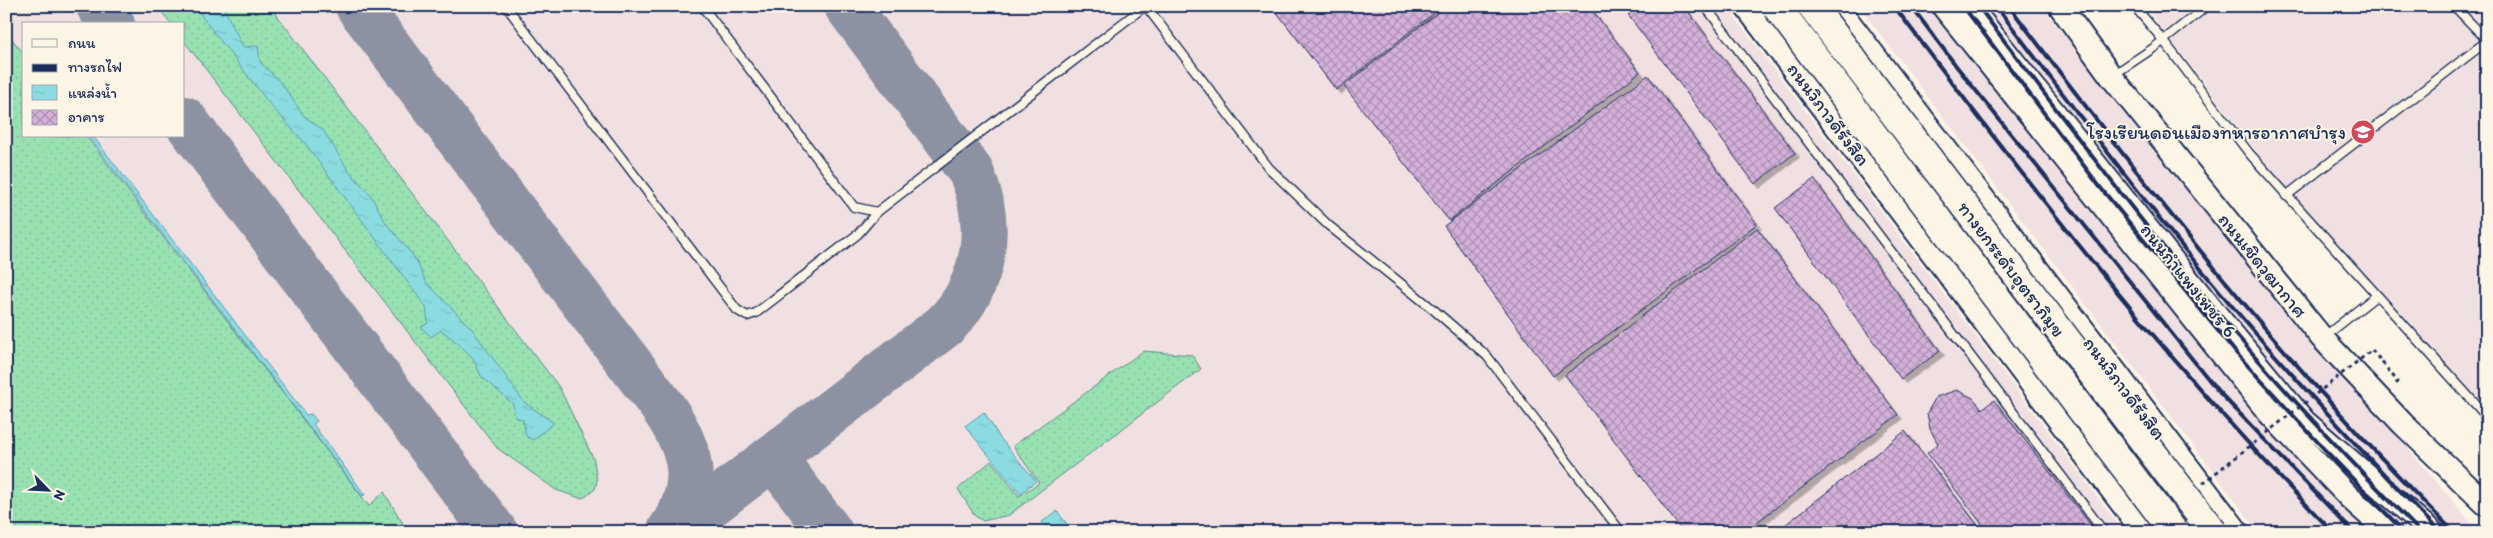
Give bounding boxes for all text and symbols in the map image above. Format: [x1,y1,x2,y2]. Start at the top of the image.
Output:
legend [22,22,185,138]
text: ถนน [68,34,96,52]
text: ทางรถไฟ [68,58,122,76]
street label: ถนนวิภาวดีรังสิต [1782,58,1875,170]
text: แหล่งน้ำ [68,83,117,102]
text: อาคาร [68,108,105,126]
school or university icon: โรงเรียนดอนเมืองทหารอากาศบำรุง [2350,119,2376,145]
place label: โรงเรียนดอนเมืองทหารอากาศบำรุง [2086,121,2346,145]
street label: ทางยกระดับอุตราภิมุข [1952,197,2070,342]
street label: ถนนเชิดวุฒากาศ [2213,208,2312,323]
street label: ถนนกำแพงเพชร 6 [2136,219,2242,342]
street label: ถนนวิภาวดีรังสิต [2078,332,2171,444]
north arrow [22,466,72,516]
text: N [50,487,69,503]

